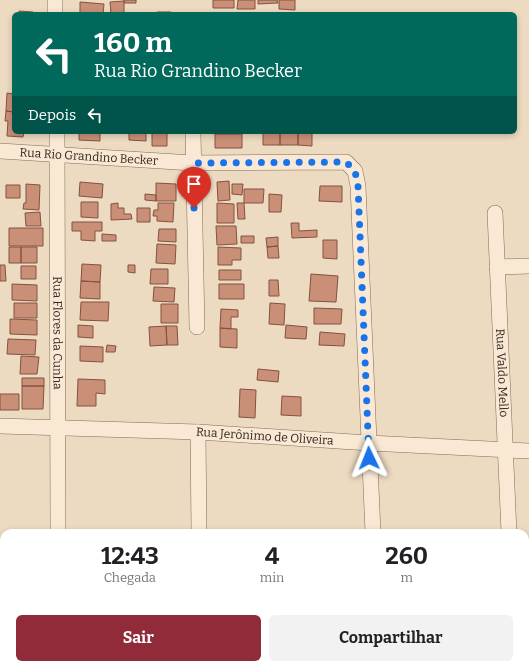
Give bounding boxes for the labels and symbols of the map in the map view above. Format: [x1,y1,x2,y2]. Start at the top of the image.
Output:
street label: Rua Rio Grandino Becker [19,145,159,168]
pin [177,167,211,208]
street label: Rua Flores da Cunha [50,276,65,390]
street label: Rua Valdo Mello [493,328,511,418]
street label: Rua Jerônimo de Oliveira [195,425,335,448]
position arrow [348,437,390,479]

